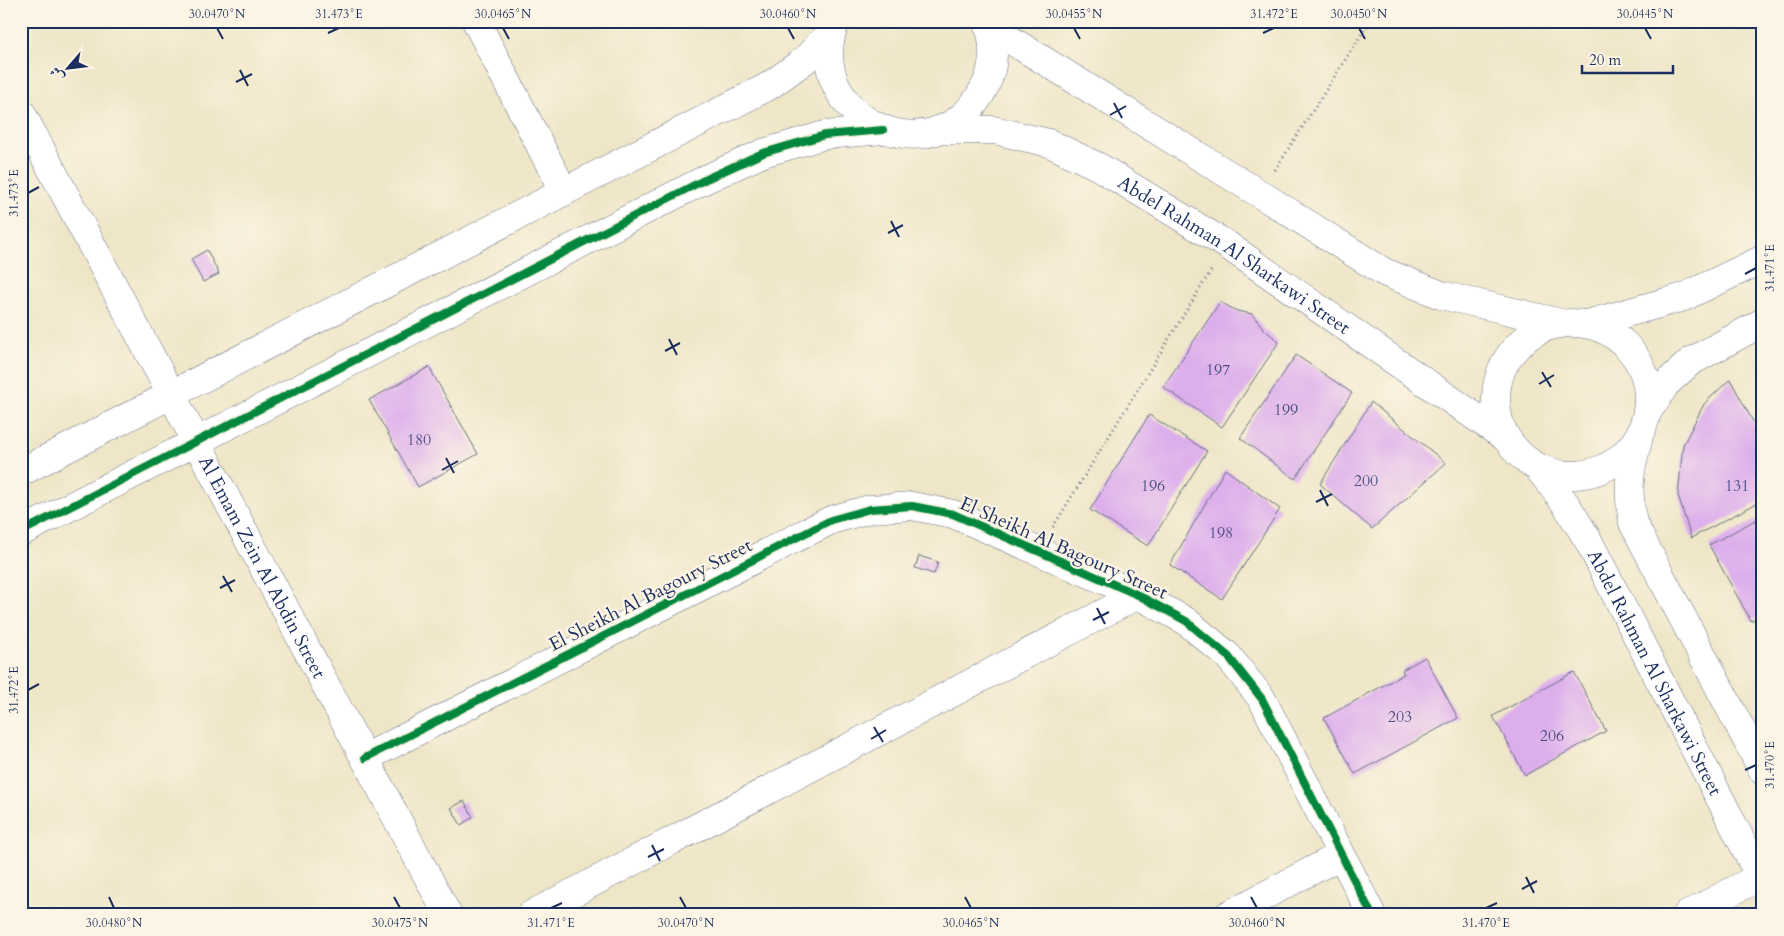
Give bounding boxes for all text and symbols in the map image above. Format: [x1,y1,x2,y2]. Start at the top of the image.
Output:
text: 30.0470°N [189,6,246,22]
text: 31.473°E [315,6,363,22]
text: 30.0465°N [475,6,532,22]
text: 30.0460°N [760,6,817,22]
text: 30.0455°N [1046,6,1103,22]
text: 31.472°E [1250,6,1298,22]
text: 30.0450°N [1331,6,1388,22]
text: 30.0445°N [1617,6,1674,22]
north arrow [42,42,92,92]
scale bar [1582,42,1673,74]
text: 20 m [1589,50,1621,70]
text: ش [45,63,69,84]
text: 31.473°E [6,169,22,217]
street label: Abdel Rahman Al Sharkawi Street [1113,170,1355,340]
text: 31.471°E [1762,244,1778,292]
house number: 197 [1206,359,1230,381]
house number: 199 [1274,399,1298,421]
house number: 180 [407,429,431,451]
street label: Al Emam Zein Al Abdin Street [192,451,332,683]
house number: 200 [1354,470,1378,492]
house number: 196 [1141,475,1165,497]
house number: 131 [1725,475,1749,497]
street label: El Sheikh Al Bagoury Street [956,490,1172,606]
house number: 198 [1209,522,1233,544]
street label: El Sheikh Al Bagoury Street [544,532,757,658]
street label: Abdel Rahman Al Sharkawi Street [1581,545,1728,800]
text: 31.472°E [6,666,22,714]
house number: 203 [1388,706,1412,728]
house number: 206 [1540,725,1564,747]
text: 31.470°E [1762,741,1778,789]
text: 30.0480°N [86,915,143,931]
text: 30.0475°N [372,915,429,931]
text: 31.471°E [527,915,575,931]
text: 30.0470°N [658,915,715,931]
text: 30.0465°N [943,915,1000,931]
text: 30.0460°N [1229,915,1286,931]
text: 31.470°E [1462,915,1510,931]

